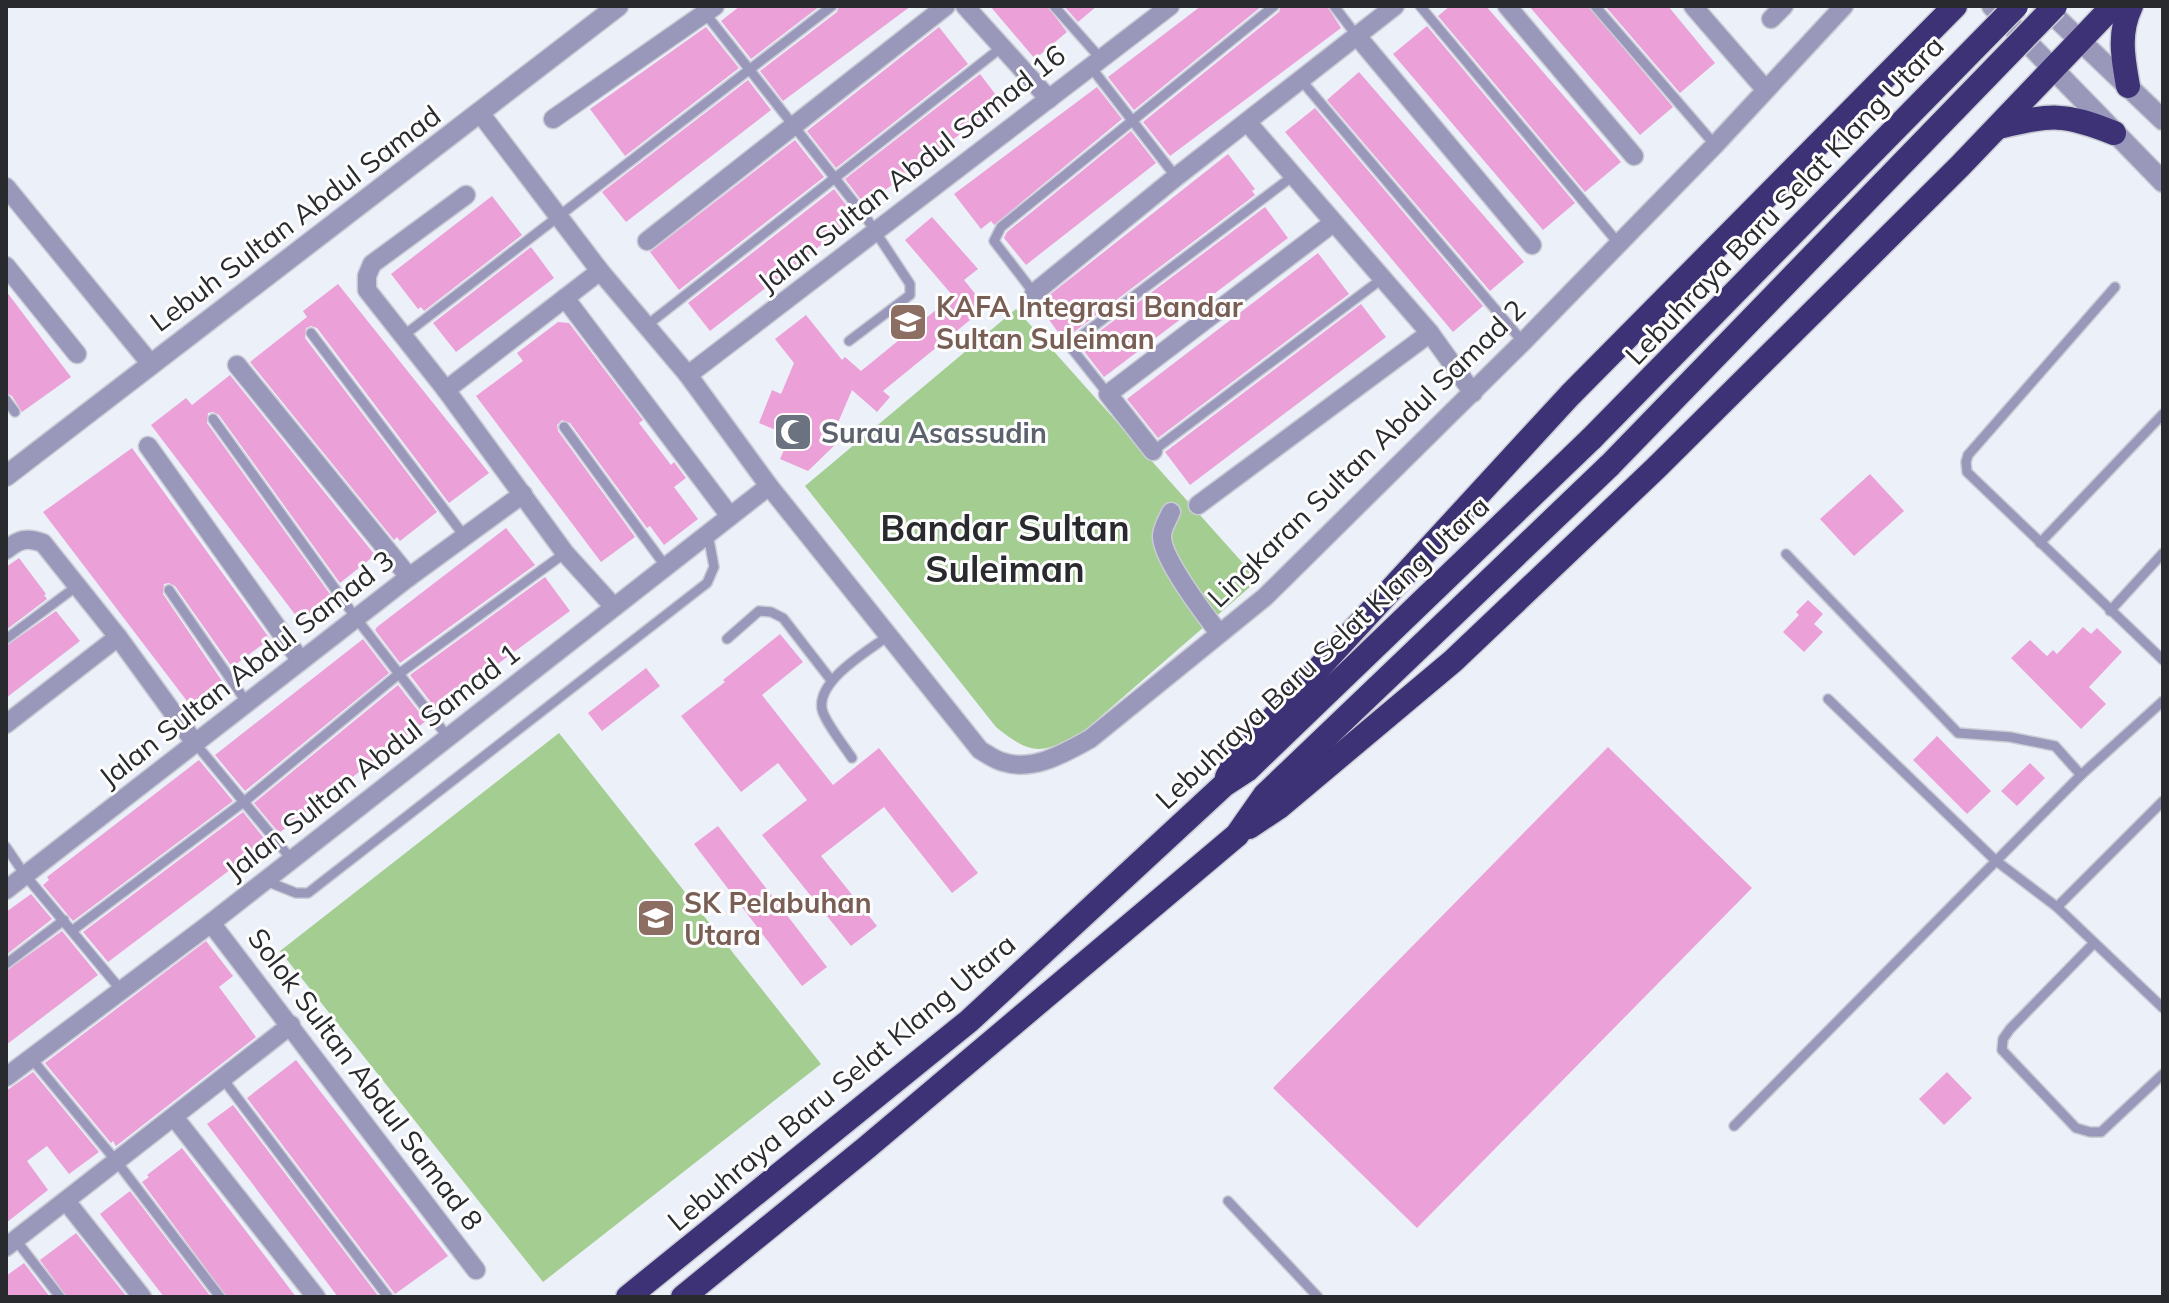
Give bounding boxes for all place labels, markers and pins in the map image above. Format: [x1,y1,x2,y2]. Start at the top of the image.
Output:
place label: KAFA Integrasi Bandar Sultan Suleiman [936,289,1243,356]
school or university icon: KAFA Integrasi Bandar Sultan Suleiman [887,301,929,343]
mosque icon: Surau Asassudin [772,411,814,453]
place label: Surau Asassudin [821,415,1047,450]
place label: SK Pelabuhan Utara [684,885,872,952]
school or university icon: SK Pelabuhan Utara [635,897,677,939]

